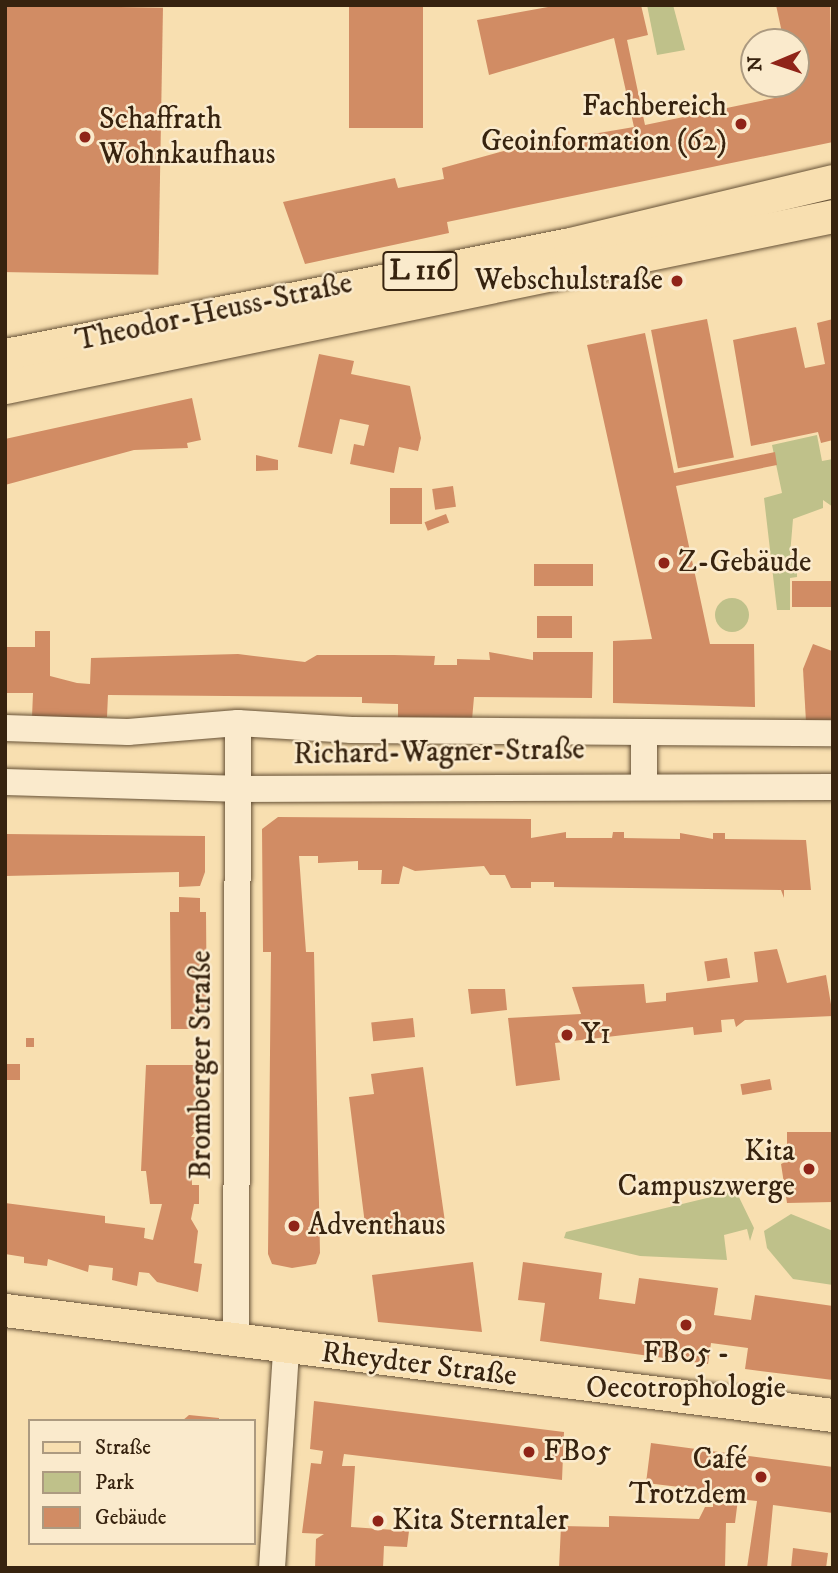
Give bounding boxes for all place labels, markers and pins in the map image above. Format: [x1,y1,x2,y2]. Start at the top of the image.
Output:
place label: Fachbereich Geoinformation (62) [481,89,727,160]
place label: Schaffrath Wohnkaufhaus [99,102,275,172]
marker: Fachbereich Geoinformation (62) [733,116,749,132]
marker: Schaffrath Wohnkaufhaus [77,129,93,145]
place label: Webschulstraße [474,263,663,299]
marker: Webschulstraße [669,273,685,289]
place label: Z-Gebäude [678,545,812,581]
marker: Z-Gebäude [656,555,672,571]
place label: Y1 [581,1017,611,1053]
marker: Y1 [559,1027,575,1043]
place label: Kita Campuszwerge [617,1134,795,1204]
marker: Kita Campuszwerge [801,1161,817,1177]
place label: Adventhaus [308,1208,446,1244]
marker: Adventhaus [286,1218,302,1234]
marker: FB05 - Oecotrophologie [678,1317,694,1333]
place label: FB05 - Oecotrophologie [586,1336,786,1406]
place label: FB05 [543,1434,611,1470]
place label: Café Trotzdem [629,1442,747,1512]
marker: FB05 [521,1444,537,1460]
marker: Café Trotzdem [753,1469,769,1485]
place label: Kita Sterntaler [392,1503,569,1539]
marker: Kita Sterntaler [370,1513,386,1529]

